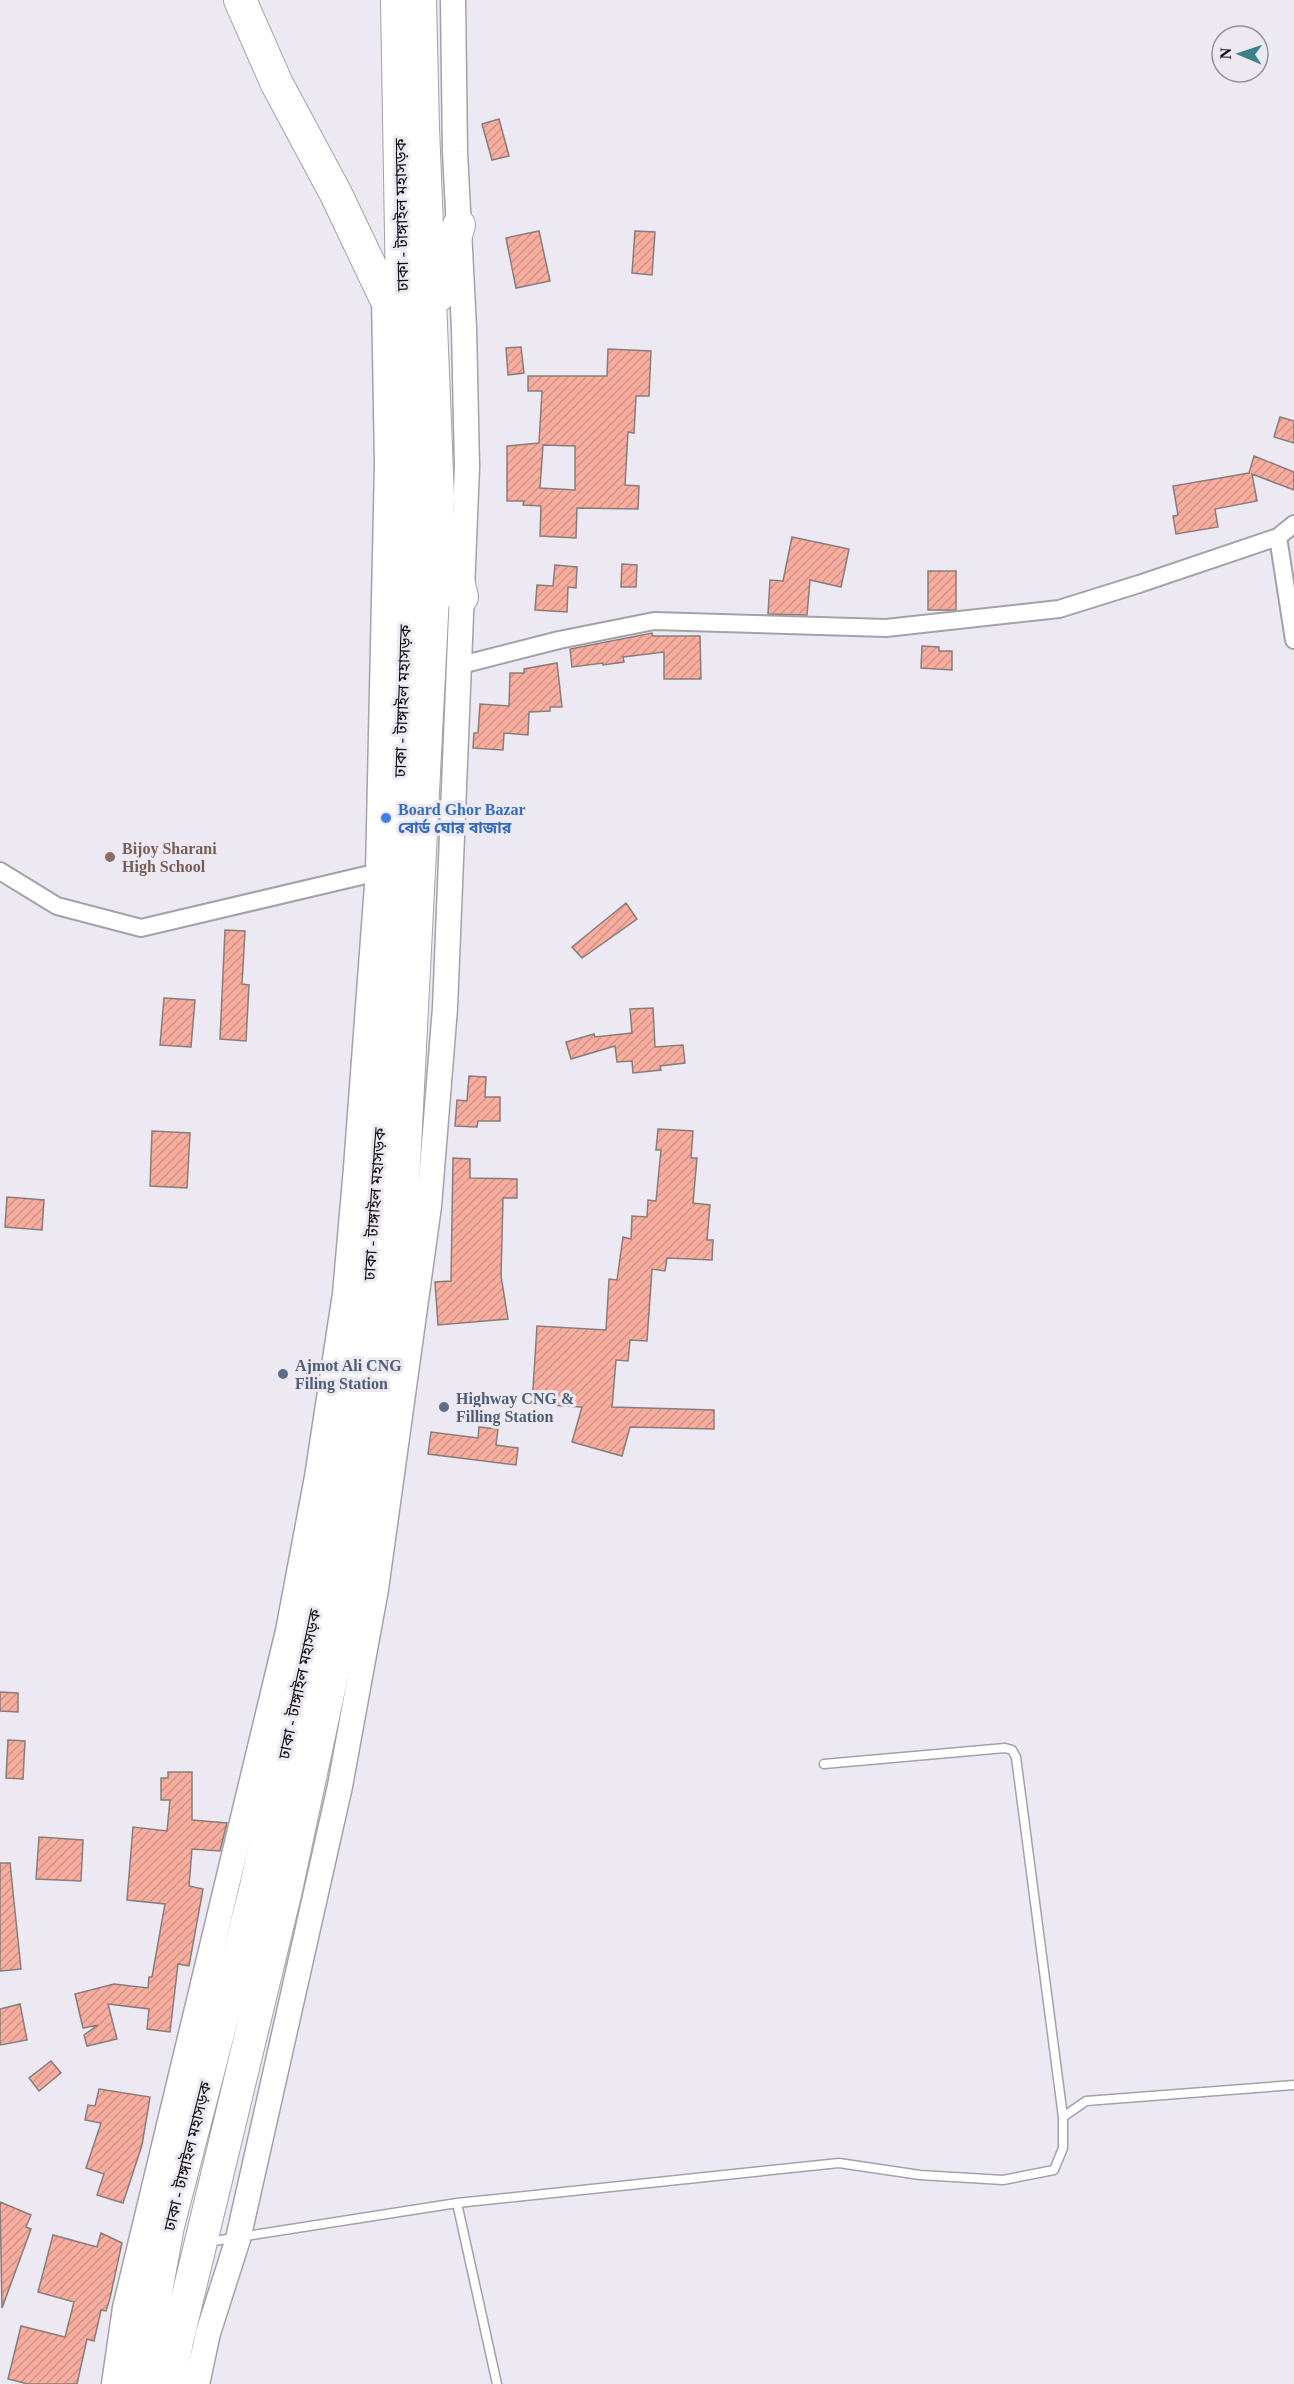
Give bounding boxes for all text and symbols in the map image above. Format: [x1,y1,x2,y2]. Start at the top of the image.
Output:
north arrow [1210,24,1270,84]
text: N [1217,47,1234,60]
street label: ঢাকা - টাঙ্গাইল মহাসড়ক [391,137,411,293]
street label: ঢাকা - টাঙ্গাইল মহাসড়ক [390,623,414,779]
place label: Board Ghor Bazar বোর্ড ঘোর বাজার [398,801,526,836]
marker: Board Ghor Bazar বোর্ড ঘোর বাজার [379,811,393,825]
place label: Bijoy Sharani High School [122,840,217,876]
marker: Bijoy Sharani High School [103,850,117,864]
street label: ঢাকা - টাঙ্গাইল মহাসড়ক [360,1126,388,1282]
place label: Ajmot Ali CNG Filing Station [295,1357,402,1393]
marker: Ajmot Ali CNG Filing Station [276,1367,290,1381]
place label: Highway CNG & Filling Station [456,1390,574,1426]
marker: Highway CNG & Filling Station [437,1400,451,1414]
street label: ঢাকা - টাঙ্গাইল মহাসড়ক [274,1606,324,1762]
street label: ঢাকা - টাঙ্গাইল মহাসড়ক [160,2079,214,2233]

